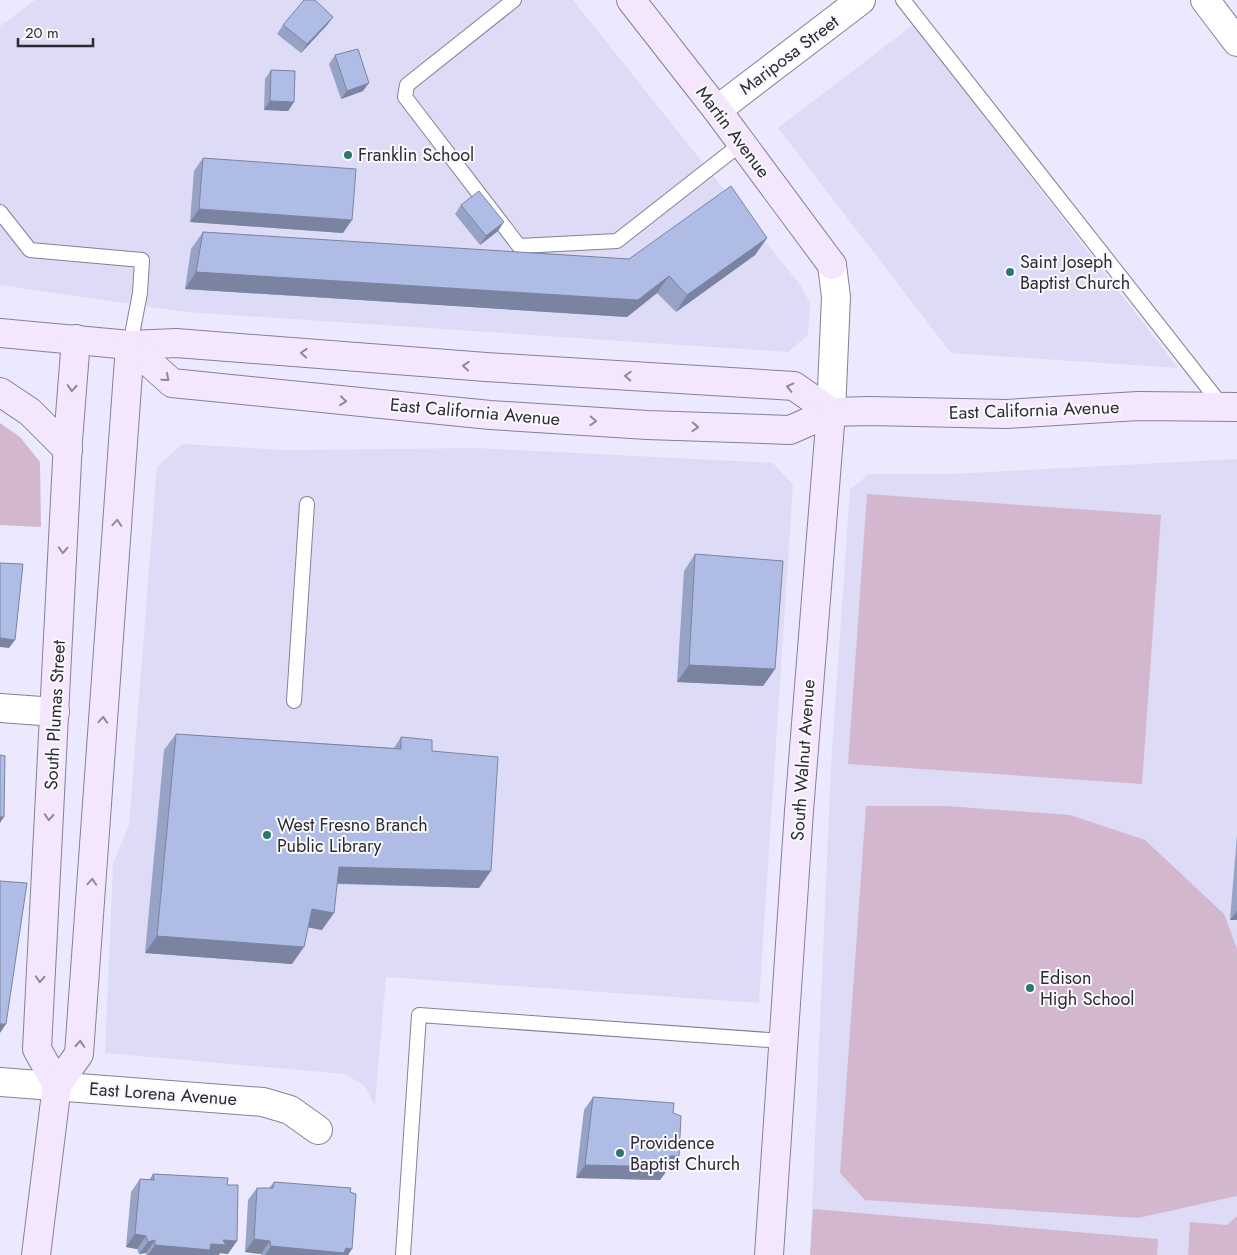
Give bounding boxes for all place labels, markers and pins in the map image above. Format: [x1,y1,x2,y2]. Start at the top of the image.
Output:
place label: Franklin School [358,142,474,168]
marker: Franklin School [342,149,354,161]
place label: Saint Joseph Baptist Church [1020,249,1130,296]
marker: Saint Joseph Baptist Church [1004,266,1016,278]
place label: West Fresno Branch Public Library [277,812,428,859]
marker: West Fresno Branch Public Library [261,829,273,841]
place label: Edison High School [1040,965,1134,1012]
marker: Edison High School [1024,982,1036,994]
place label: Providence Baptist Church [630,1130,740,1177]
marker: Providence Baptist Church [614,1147,626,1159]

